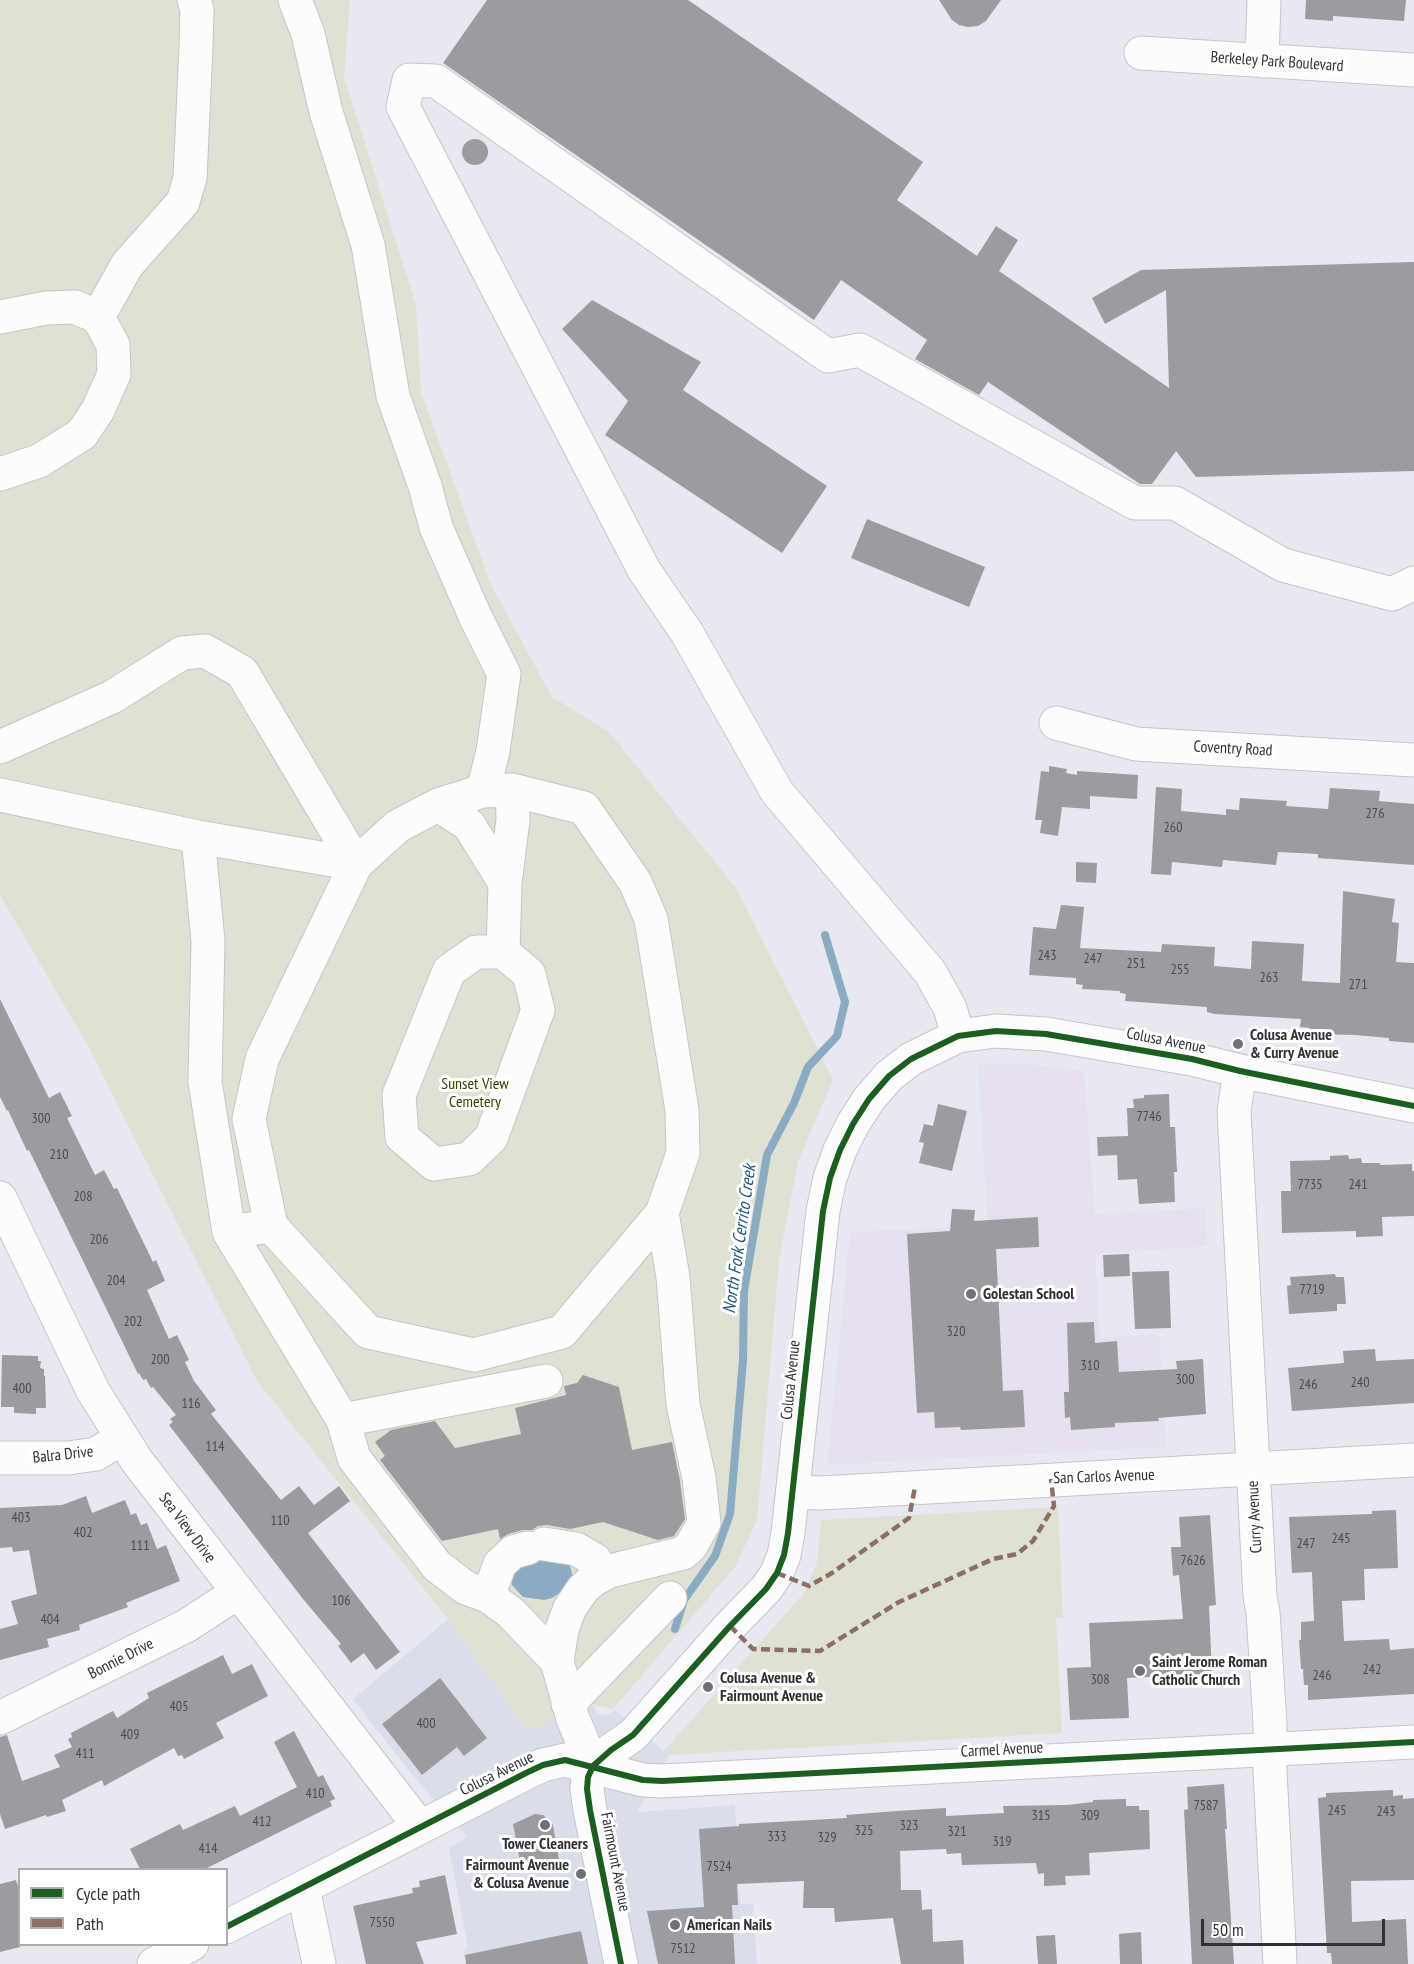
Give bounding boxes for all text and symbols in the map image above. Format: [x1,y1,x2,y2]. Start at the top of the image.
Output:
street label: Berkeley Park Boulevard [1210,48,1344,76]
street label: Coventry Road [1193,737,1273,761]
house number: 276 [1366,806,1384,822]
house number: 260 [1164,820,1182,836]
house number: 243 [1038,948,1056,964]
house number: 247 [1084,951,1102,967]
house number: 251 [1127,956,1145,972]
house number: 255 [1171,962,1189,978]
house number: 263 [1260,970,1278,986]
house number: 271 [1349,977,1367,993]
street label: Colusa Avenue [1125,1024,1207,1058]
place label: Colusa Avenue & Curry Avenue [1250,1025,1339,1063]
marker: Colusa Avenue & Curry Avenue [1231,1037,1245,1051]
park label: Sunset View Cemetery [441,1074,509,1112]
house number: 7746 [1136,1109,1162,1125]
house number: 300 [32,1111,50,1127]
house number: 210 [50,1147,68,1163]
water label: North Fork Cerrito Creek [719,1163,761,1315]
house number: 7735 [1297,1177,1323,1193]
house number: 241 [1349,1177,1367,1193]
house number: 208 [74,1189,92,1205]
house number: 206 [90,1232,108,1248]
house number: 204 [107,1273,125,1289]
house number: 7719 [1299,1282,1325,1298]
place label: Golestan School [983,1284,1074,1304]
marker: Golestan School [964,1287,978,1301]
house number: 202 [124,1314,142,1330]
house number: 320 [947,1324,965,1340]
street label: Colusa Avenue [777,1339,805,1421]
house number: 200 [151,1352,169,1368]
house number: 310 [1081,1358,1099,1374]
house number: 300 [1176,1372,1194,1388]
house number: 240 [1351,1375,1369,1391]
house number: 246 [1299,1377,1317,1393]
house number: 400 [13,1381,31,1397]
house number: 116 [182,1396,200,1412]
house number: 114 [206,1439,224,1455]
street label: Balra Drive [32,1442,94,1468]
street label: San Carlos Avenue [1053,1466,1155,1488]
street label: Curry Avenue [1244,1480,1266,1554]
street label: Sea View Drive [155,1489,219,1567]
house number: 403 [12,1510,30,1526]
house number: 110 [271,1513,289,1529]
house number: 402 [74,1525,92,1541]
house number: 245 [1332,1531,1350,1547]
house number: 247 [1297,1536,1315,1552]
house number: 111 [131,1538,149,1554]
house number: 7626 [1180,1553,1206,1569]
house number: 106 [332,1593,350,1609]
house number: 404 [41,1612,59,1628]
street label: Bonnie Drive [85,1634,157,1684]
place label: Saint Jerome Roman Catholic Church [1152,1652,1267,1690]
house number: 242 [1363,1662,1381,1678]
marker: Saint Jerome Roman Catholic Church [1133,1664,1147,1678]
place label: Colusa Avenue & Fairmount Avenue [720,1668,823,1706]
house number: 246 [1313,1668,1331,1684]
house number: 308 [1091,1672,1109,1688]
marker: Colusa Avenue & Fairmount Avenue [701,1680,715,1694]
house number: 405 [170,1699,188,1715]
house number: 400 [417,1716,435,1732]
house number: 409 [121,1727,139,1743]
street label: Carmel Avenue [960,1738,1044,1762]
house number: 411 [76,1746,94,1762]
street label: Colusa Avenue [457,1748,537,1800]
house number: 410 [306,1786,324,1802]
house number: 7587 [1193,1798,1219,1814]
house number: 245 [1328,1803,1346,1819]
house number: 243 [1377,1804,1395,1820]
house number: 315 [1032,1808,1050,1824]
house number: 309 [1081,1808,1099,1824]
street label: Fairmount Avenue [596,1811,634,1913]
house number: 412 [253,1814,271,1830]
marker: Tower Cleaners [538,1818,552,1832]
house number: 323 [900,1818,918,1834]
house number: 325 [855,1823,873,1839]
house number: 321 [948,1824,966,1840]
house number: 333 [768,1829,786,1845]
house number: 329 [818,1830,836,1846]
place label: Tower Cleaners [502,1834,588,1854]
house number: 319 [993,1834,1011,1850]
house number: 414 [199,1841,217,1857]
place label: Fairmount Avenue & Colusa Avenue [466,1855,569,1893]
house number: 7524 [706,1859,732,1875]
marker: Fairmount Avenue & Colusa Avenue [574,1867,588,1881]
legend [18,1868,228,1946]
text: Cycle path [76,1882,140,1905]
scale bar [1204,1907,1388,1945]
text: Path [76,1912,104,1935]
house number: 7550 [369,1915,395,1931]
place label: American Nails [687,1915,772,1935]
marker: American Nails [668,1918,682,1932]
text: 50 m [1212,1918,1244,1941]
house number: 7512 [670,1941,696,1957]

